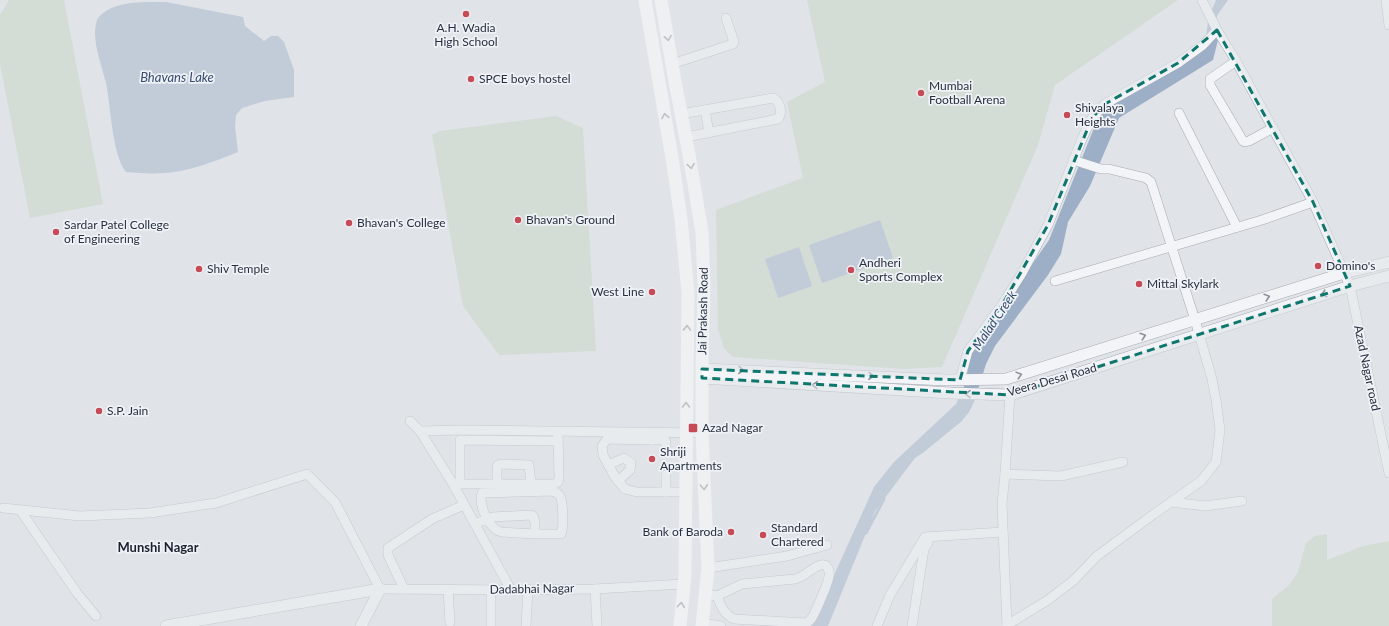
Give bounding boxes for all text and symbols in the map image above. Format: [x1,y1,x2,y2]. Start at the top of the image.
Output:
marker: A.H. Wadia High School [461,9,471,19]
place label: A.H. Wadia High School [434,20,498,49]
one-way arrow [663,35,672,42]
water label: Bhavans Lake [140,69,214,85]
place label: SPCE boys hostel [479,71,571,86]
marker: SPCE boys hostel [466,74,476,84]
place label: Mumbai Football Arena [929,78,1005,107]
marker: Mumbai Football Arena [916,88,926,98]
place label: Shivalaya Heights [1075,100,1124,129]
marker: Shivalaya Heights [1062,110,1072,120]
one-way arrow [661,113,669,119]
one-way arrow [686,163,695,169]
place label: Bhavan's Ground [526,212,615,227]
place label: Bhavan's College [357,215,446,230]
marker: Bhavan's Ground [513,215,523,225]
place label: Sardar Patel College of Engineering [64,217,169,246]
marker: Bhavan's College [344,218,354,228]
marker: Sardar Patel College of Engineering [51,227,61,237]
place label: Andheri Sports Complex [859,255,942,284]
place label: Domino's [1326,258,1375,273]
place label: Shiv Temple [207,261,269,276]
marker: Domino's [1313,261,1323,271]
marker: Shiv Temple [194,264,204,274]
marker: Andheri Sports Complex [846,265,856,275]
street label: Jai Prakash Road [694,267,711,355]
place label: Mittal Skylark [1147,276,1220,291]
marker: Mittal Skylark [1134,279,1144,289]
place label: West Line [591,284,644,299]
marker: West Line [647,287,657,297]
water label: Malad Creek [968,287,1020,353]
one-way arrow [1321,289,1328,298]
one-way arrow [1263,293,1270,302]
street label: Azad Nagar road [1351,324,1384,412]
one-way arrow [683,325,691,331]
one-way arrow [1139,332,1146,341]
street label: Veera Desai Road [1005,360,1098,399]
one-way arrow [738,366,744,374]
one-way arrow [1015,371,1022,380]
one-way arrow [868,372,874,380]
one-way arrow [812,381,818,390]
one-way arrow [965,390,971,398]
one-way arrow [682,402,690,408]
place label: S.P. Jain [107,403,148,418]
marker: S.P. Jain [94,406,104,416]
place label: Azad Nagar [702,420,763,435]
marker: Azad Nagar [687,422,699,434]
place label: Shriji Apartments [660,444,722,473]
marker: Shriji Apartments [647,454,657,464]
one-way arrow [700,484,709,490]
place label: Standard Chartered [771,520,824,549]
place label: Bank of Baroda [643,524,723,539]
marker: Bank of Baroda [726,527,736,537]
marker: Standard Chartered [758,530,768,540]
district label: Munshi Nagar [117,539,199,555]
street label: Dadabhai Nagar [490,580,575,597]
one-way arrow [676,602,685,608]

